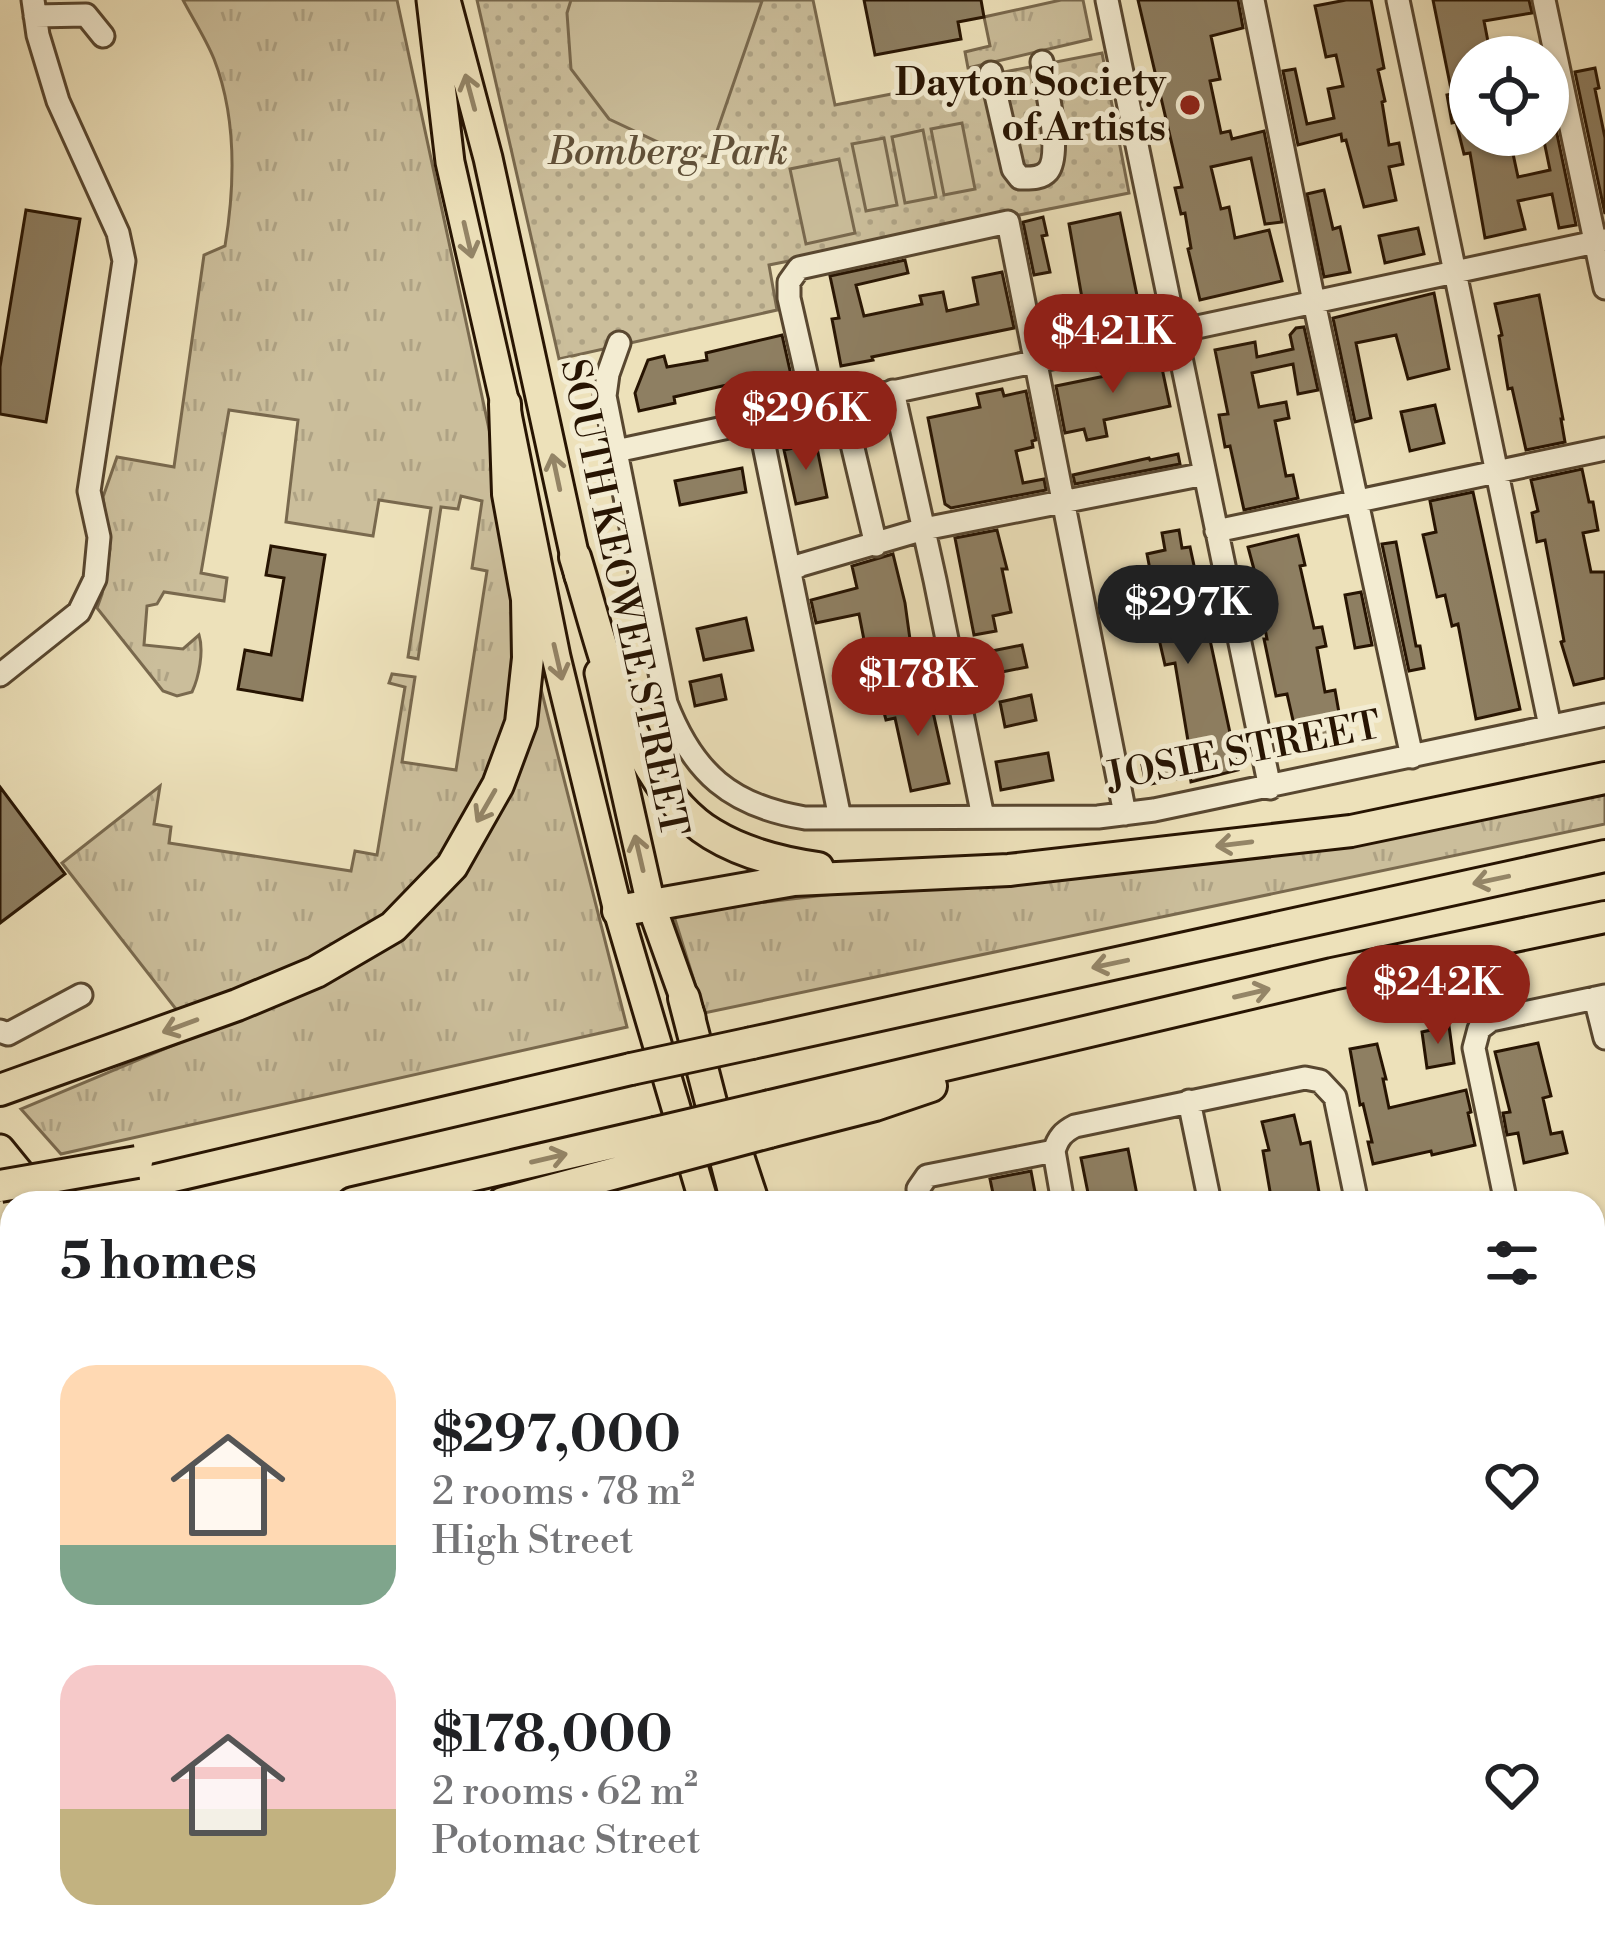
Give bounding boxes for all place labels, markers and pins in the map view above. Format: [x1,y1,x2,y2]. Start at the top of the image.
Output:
place label: Dayton Society of Artists [895,59,1166,153]
marker: Dayton Society of Artists [1177,92,1203,118]
pin: $421K [1029,294,1197,396]
pin: $296K [722,371,890,473]
pin: $297K [1104,565,1272,667]
pin: $178K [834,637,1002,739]
pin: $242K [1354,945,1522,1047]

